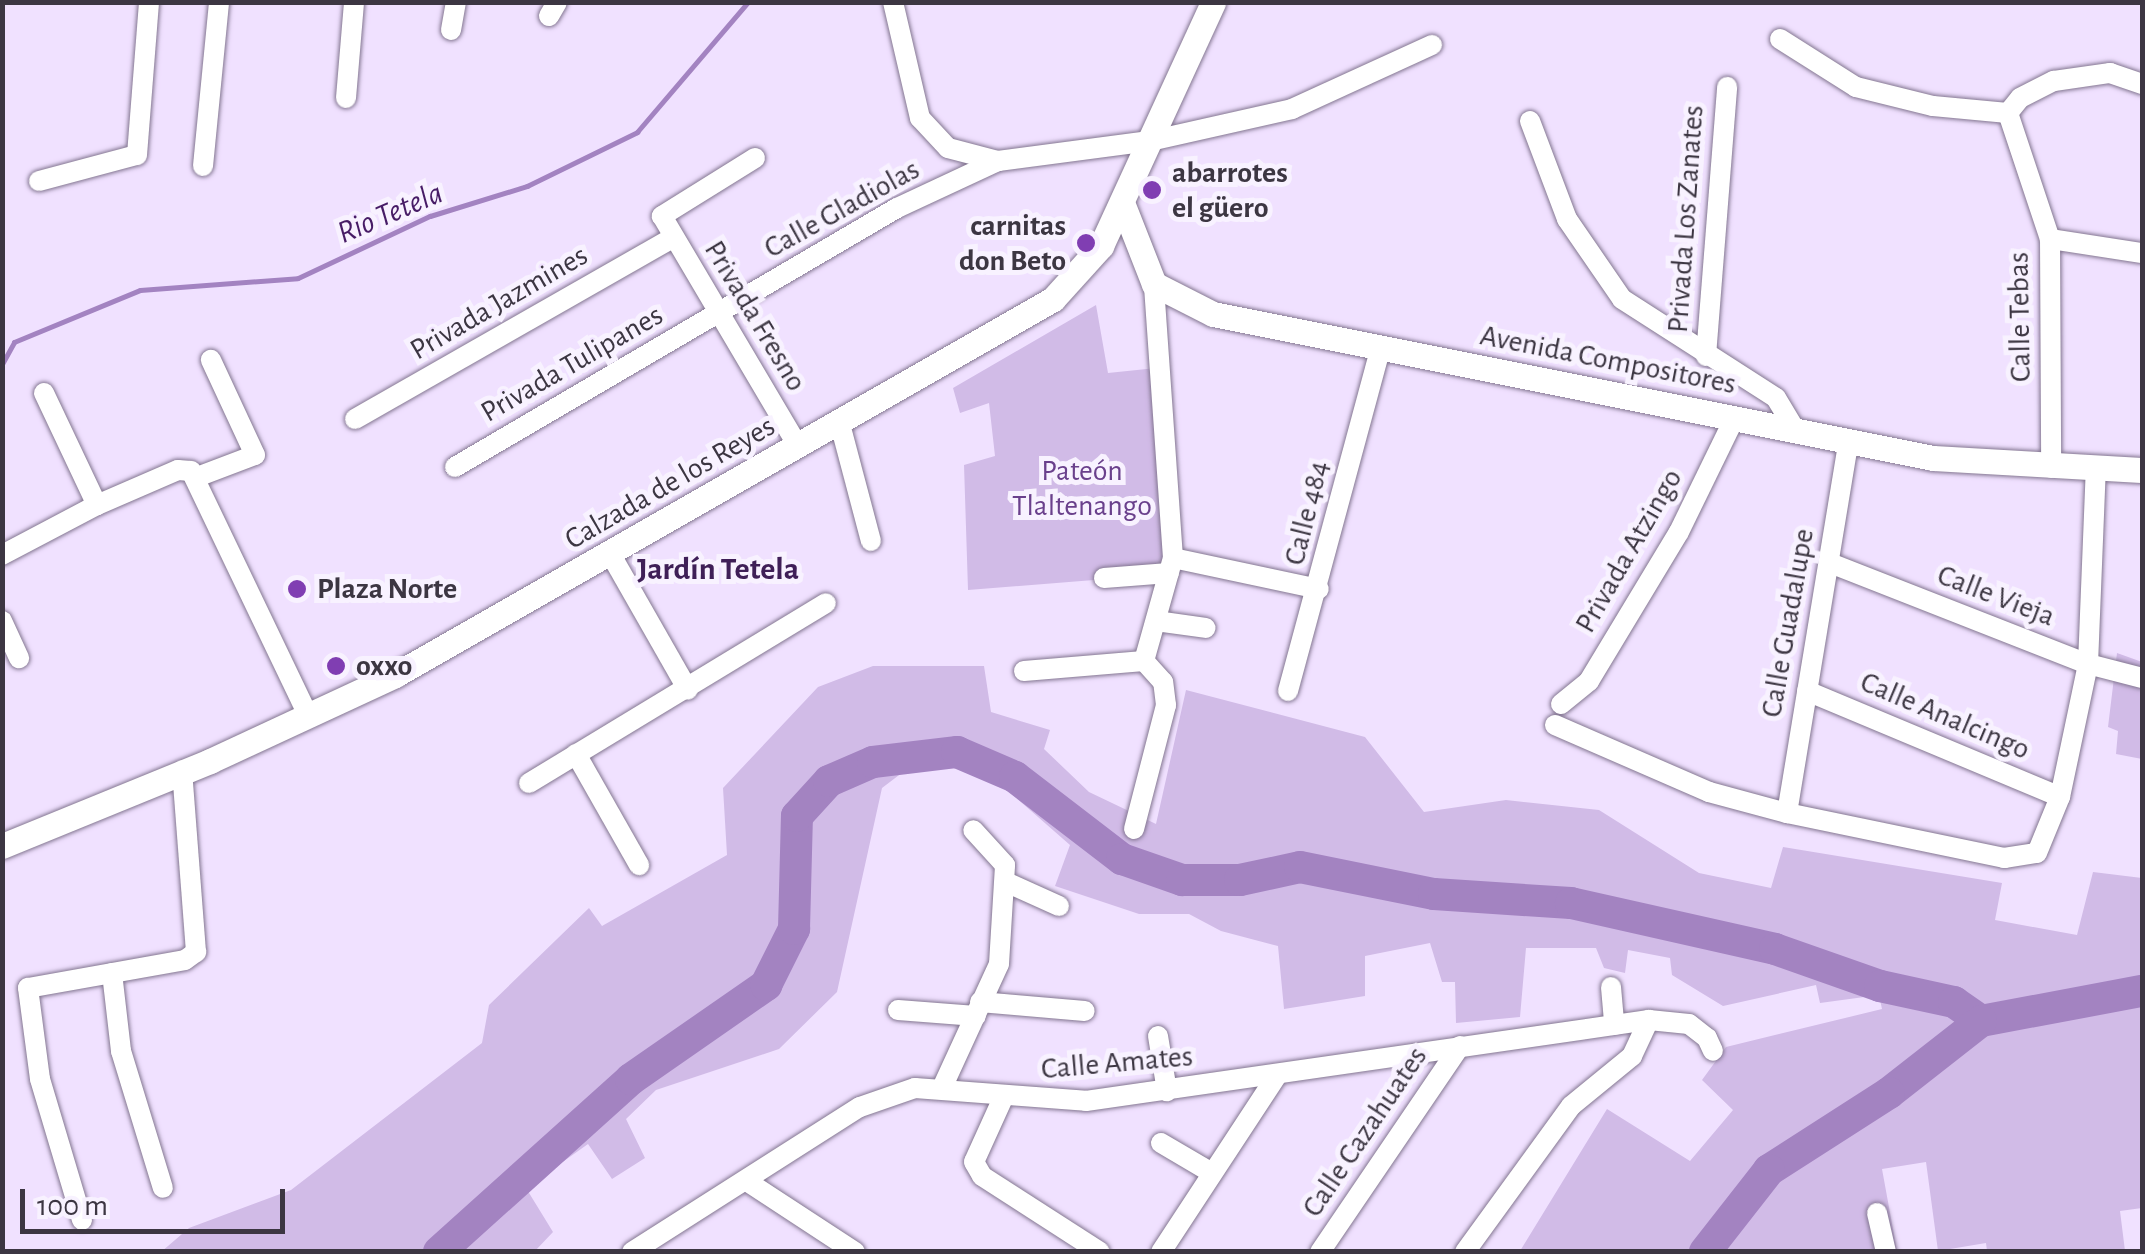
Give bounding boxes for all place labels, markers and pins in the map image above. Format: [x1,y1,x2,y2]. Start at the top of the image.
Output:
place label: abarrotes el güero [1172,155,1288,226]
marker: abarrotes el güero [1141,179,1163,201]
place label: carnitas don Beto [959,208,1066,278]
marker: carnitas don Beto [1075,232,1097,254]
place label: Plaza Norte [317,571,457,607]
marker: Plaza Norte [286,578,308,600]
place label: oxxo [356,648,412,684]
marker: oxxo [325,655,347,677]

